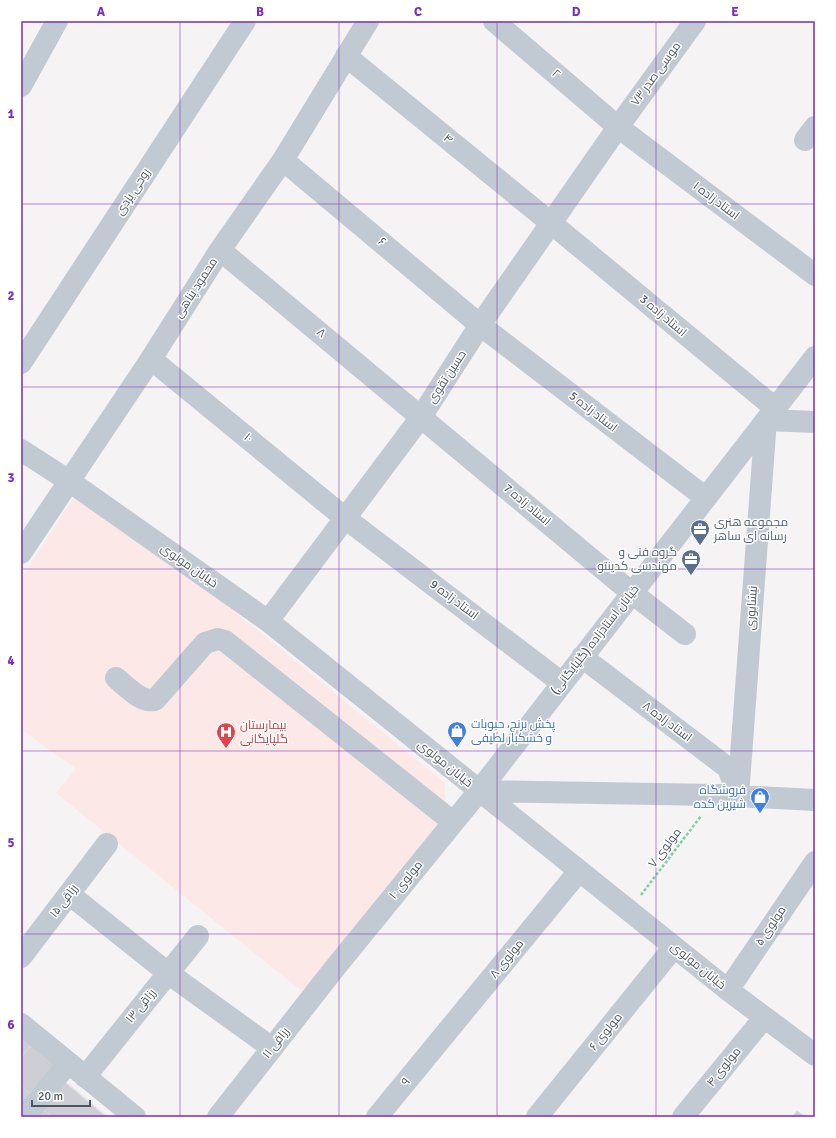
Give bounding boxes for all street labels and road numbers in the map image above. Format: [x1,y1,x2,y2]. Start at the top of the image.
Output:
street label: موسی صدر ۷۳ [628,39,684,109]
street label: ۲ [549,66,563,82]
street label: ۴ [440,131,456,147]
street label: روحی یزدی [112,166,154,218]
street label: استاد زاده ۱ [690,179,742,223]
street label: ۶ [375,234,389,250]
street label: محمود پناهی [171,255,222,322]
street label: استاد زاده 3 [636,292,690,340]
street label: ۸ [313,325,329,341]
street label: حسین تقوی [424,348,470,406]
street label: استاد زاده 5 [566,389,620,435]
street label: ۱۰ [241,430,255,446]
street label: استاد زاده 7 [500,481,554,529]
street label: خیابان مولوی [157,541,221,591]
street label: استاد زاده 9 [427,577,481,623]
street label: خیابان استادزاده (گلپایگانی) [548,582,642,698]
street label: نیشابوری [743,585,761,631]
street label: استاد زاده ۸ [639,699,695,745]
street label: خیابان مولوی [414,737,476,791]
street label: مولوی ۷ [645,825,685,871]
street label: مولوی ۱۰ [386,858,426,902]
street label: رزاقی ۱۵ [47,881,81,921]
street label: مولوی ۵ [752,903,790,949]
street label: مولوی ۸ [487,936,527,982]
street label: خیابان مولوی [667,939,729,993]
street label: رزاقی ۱۳ [123,986,159,1026]
street label: مولوی ۶ [586,1010,626,1054]
street label: رزاقی ۱۱ [259,1025,293,1061]
street label: مولوی ۴ [704,1044,744,1090]
street label: ۹ [398,1075,414,1089]

